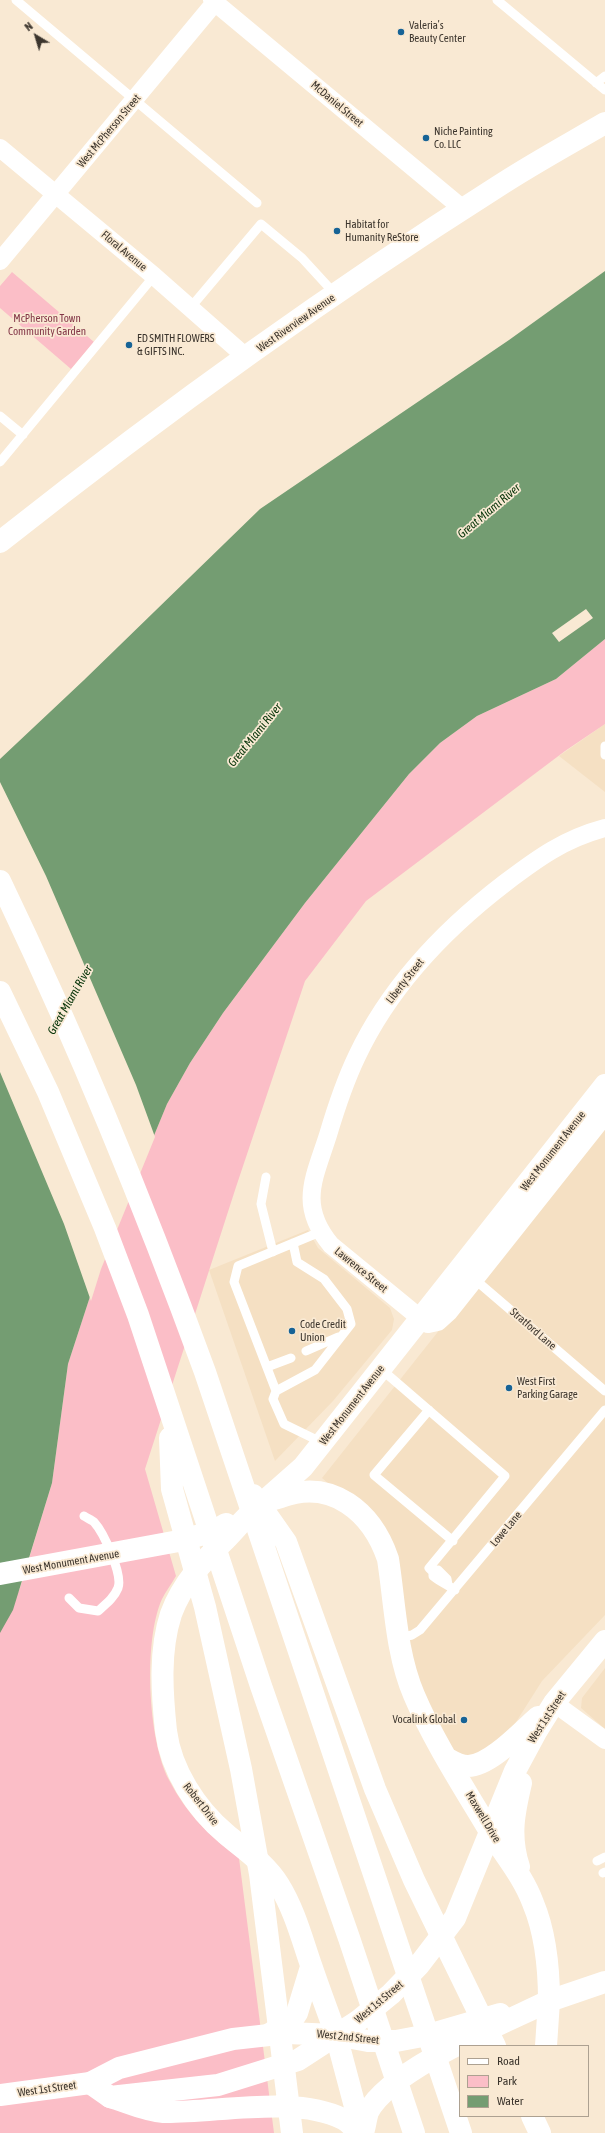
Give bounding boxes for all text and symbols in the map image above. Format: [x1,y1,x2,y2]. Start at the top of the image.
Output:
north arrow [16,16,56,56]
place label: Valeria’s Beauty Center [409,19,465,45]
text: N [22,20,35,33]
marker: Valeria’s Beauty Center [396,27,406,37]
street label: McDaniel Street [308,78,366,130]
street label: West McPherson Street [74,92,144,170]
place label: Niche Painting Co. LLC [434,125,493,151]
marker: Niche Painting Co. LLC [421,133,431,143]
place label: Habitat for Humanity ReStore [345,218,418,244]
marker: Habitat for Humanity ReStore [332,226,342,236]
street label: Floral Avenue [99,228,149,274]
street label: West Riverview Avenue [254,291,338,355]
park label: McPherson Town Community Garden [8,312,86,338]
place label: ED SMITH FLOWERS & GIFTS INC. [137,332,214,358]
marker: ED SMITH FLOWERS & GIFTS INC. [124,340,134,350]
water label: Great Miami River [455,481,523,541]
water label: Great Miami River [225,700,285,770]
street label: Liberty Street [383,956,427,1006]
water label: Great Miami River [44,963,96,1037]
street label: West Monument Avenue [518,1108,588,1194]
street label: Lawrence Street [332,1245,390,1295]
street label: Stratford Lane [507,1305,559,1353]
place label: Code Credit Union [300,1318,346,1344]
marker: Code Credit Union [287,1326,297,1336]
street label: West Monument Avenue [317,1362,387,1448]
place label: West First Parking Garage [517,1375,578,1401]
marker: West First Parking Garage [504,1383,514,1393]
street label: Lowe Lane [487,1509,525,1549]
street label: West Monument Avenue [22,1547,120,1577]
street label: West 1st Street [525,1689,569,1745]
place label: Vocalink Global [392,1713,456,1727]
marker: Vocalink Global [459,1715,469,1725]
street label: Robert Drive [180,1780,222,1828]
street label: Maxwell Drive [463,1789,503,1845]
street label: West 1st Street [352,1978,406,2026]
street label: West 2nd Street [316,2027,380,2047]
legend [459,2045,589,2117]
text: Road [497,2054,520,2068]
text: Park [497,2074,517,2088]
street label: West 1st Street [17,2078,77,2100]
text: Water [497,2094,523,2108]

